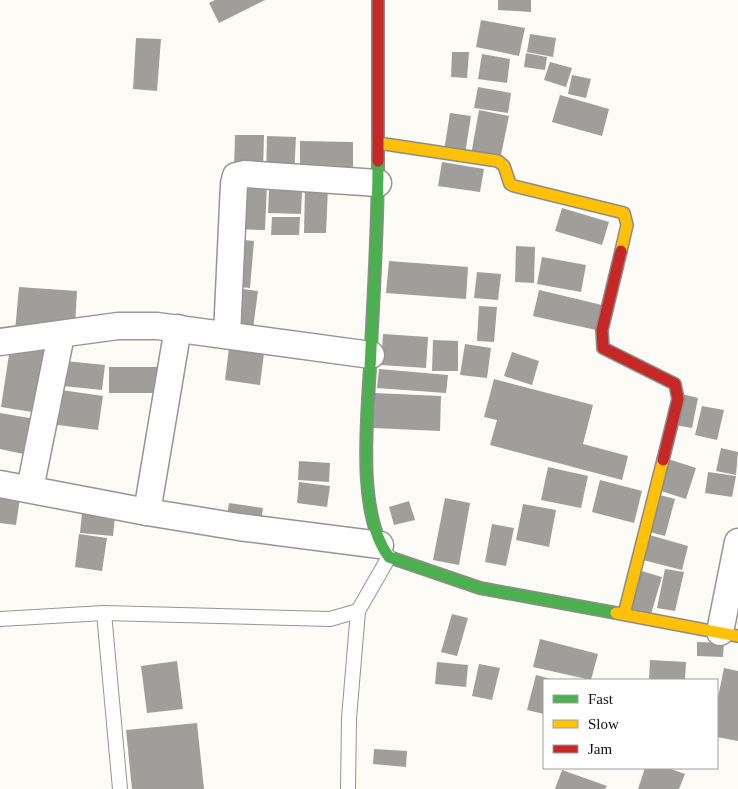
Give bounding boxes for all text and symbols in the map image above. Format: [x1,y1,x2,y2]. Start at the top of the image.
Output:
legend [543,679,718,769]
text: Fast [588,691,614,707]
text: Slow [588,716,619,732]
text: Jam [588,741,612,757]

